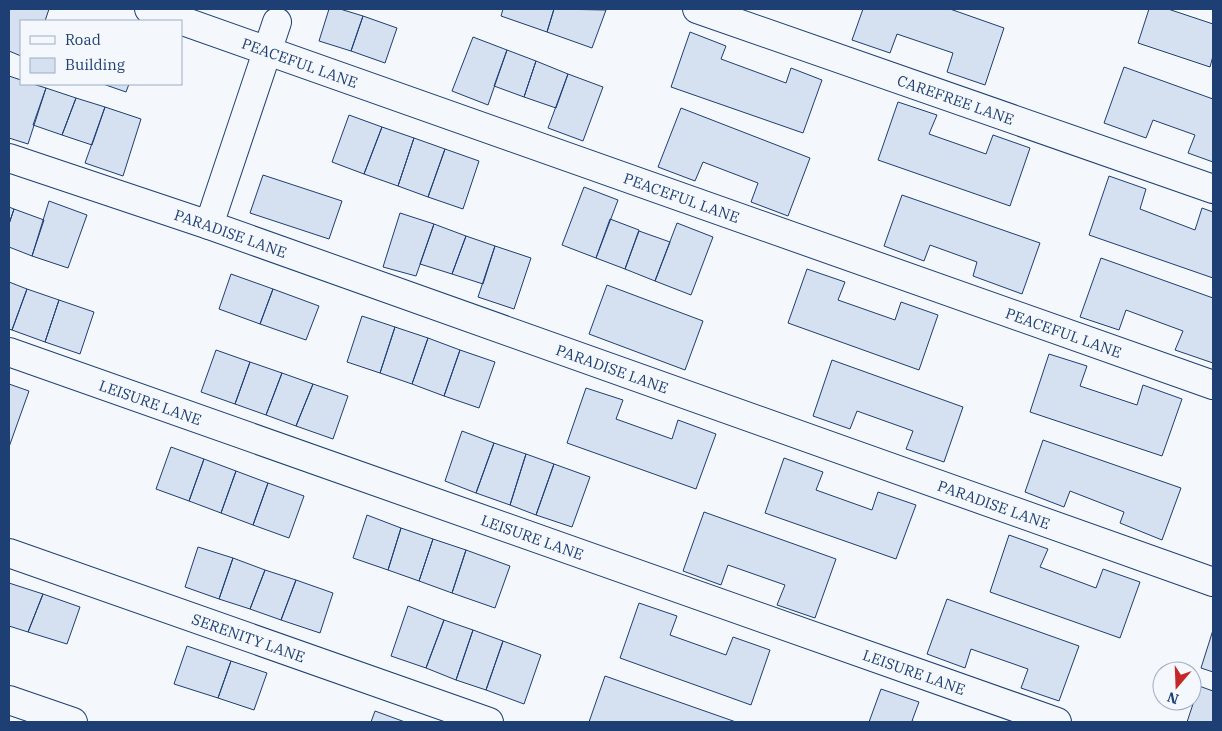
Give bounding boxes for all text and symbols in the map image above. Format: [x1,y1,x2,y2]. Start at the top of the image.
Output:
legend [20,20,182,85]
text: Road [65,30,101,49]
street label: PEACEFUL LANE [239,33,360,92]
text: Building [65,55,125,74]
street label: CAREFREE LANE [895,70,1017,128]
street label: PEACEFUL LANE [621,168,742,227]
street label: PARADISE LANE [172,205,289,261]
street label: PEACEFUL LANE [1003,303,1124,361]
street label: PARADISE LANE [554,340,671,397]
street label: LEISURE LANE [97,375,204,429]
street label: PARADISE LANE [935,475,1053,533]
street label: LEISURE LANE [479,510,586,564]
street label: SERENITY LANE [189,609,308,666]
street label: LEISURE LANE [860,645,968,698]
north arrow [1152,661,1202,711]
text: N [1165,688,1181,709]

